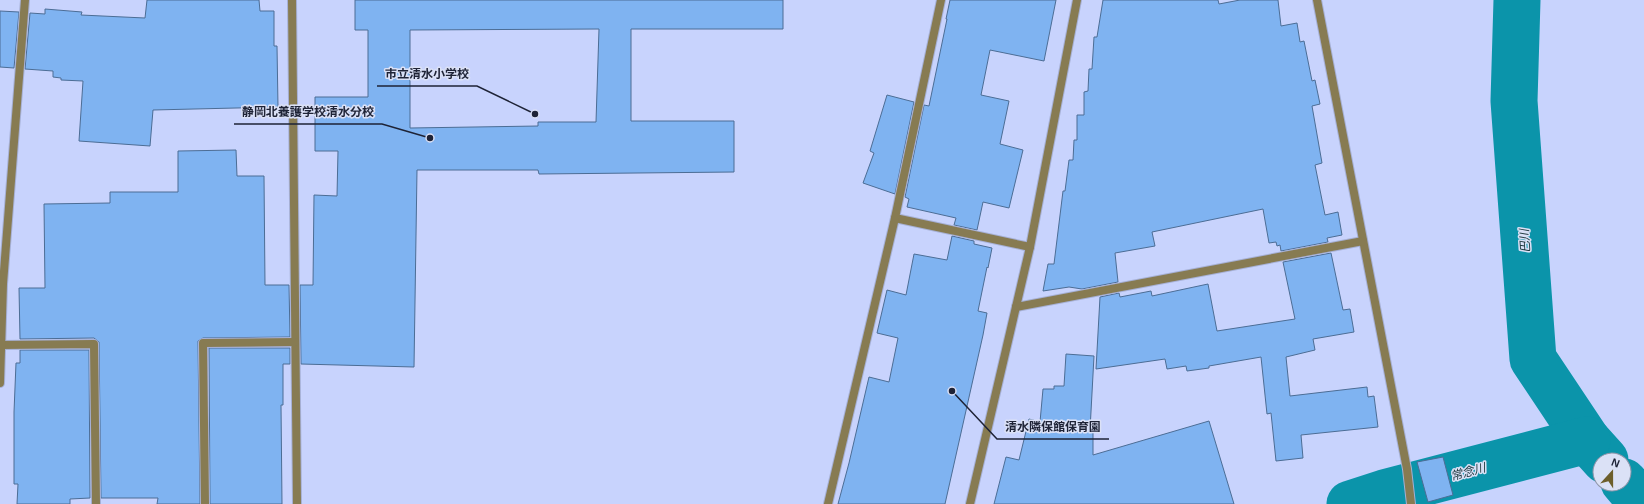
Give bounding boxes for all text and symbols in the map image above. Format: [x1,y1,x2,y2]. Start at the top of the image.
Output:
callout: 市立清水小学校 [377,62,477,86]
text: 市立清水小学校 [385,67,469,81]
callout: 静岡北養護学校清水分校 [234,100,382,124]
text: 静岡北養護学校清水分校 [242,105,374,119]
water label: 巴川 [1517,227,1533,253]
callout: 清水隣保館保育園 [997,415,1109,439]
text: 清水隣保館保育園 [1005,420,1101,434]
north arrow [1592,452,1632,492]
text: N [1610,456,1621,470]
water label: 常念川 [1449,460,1489,483]

